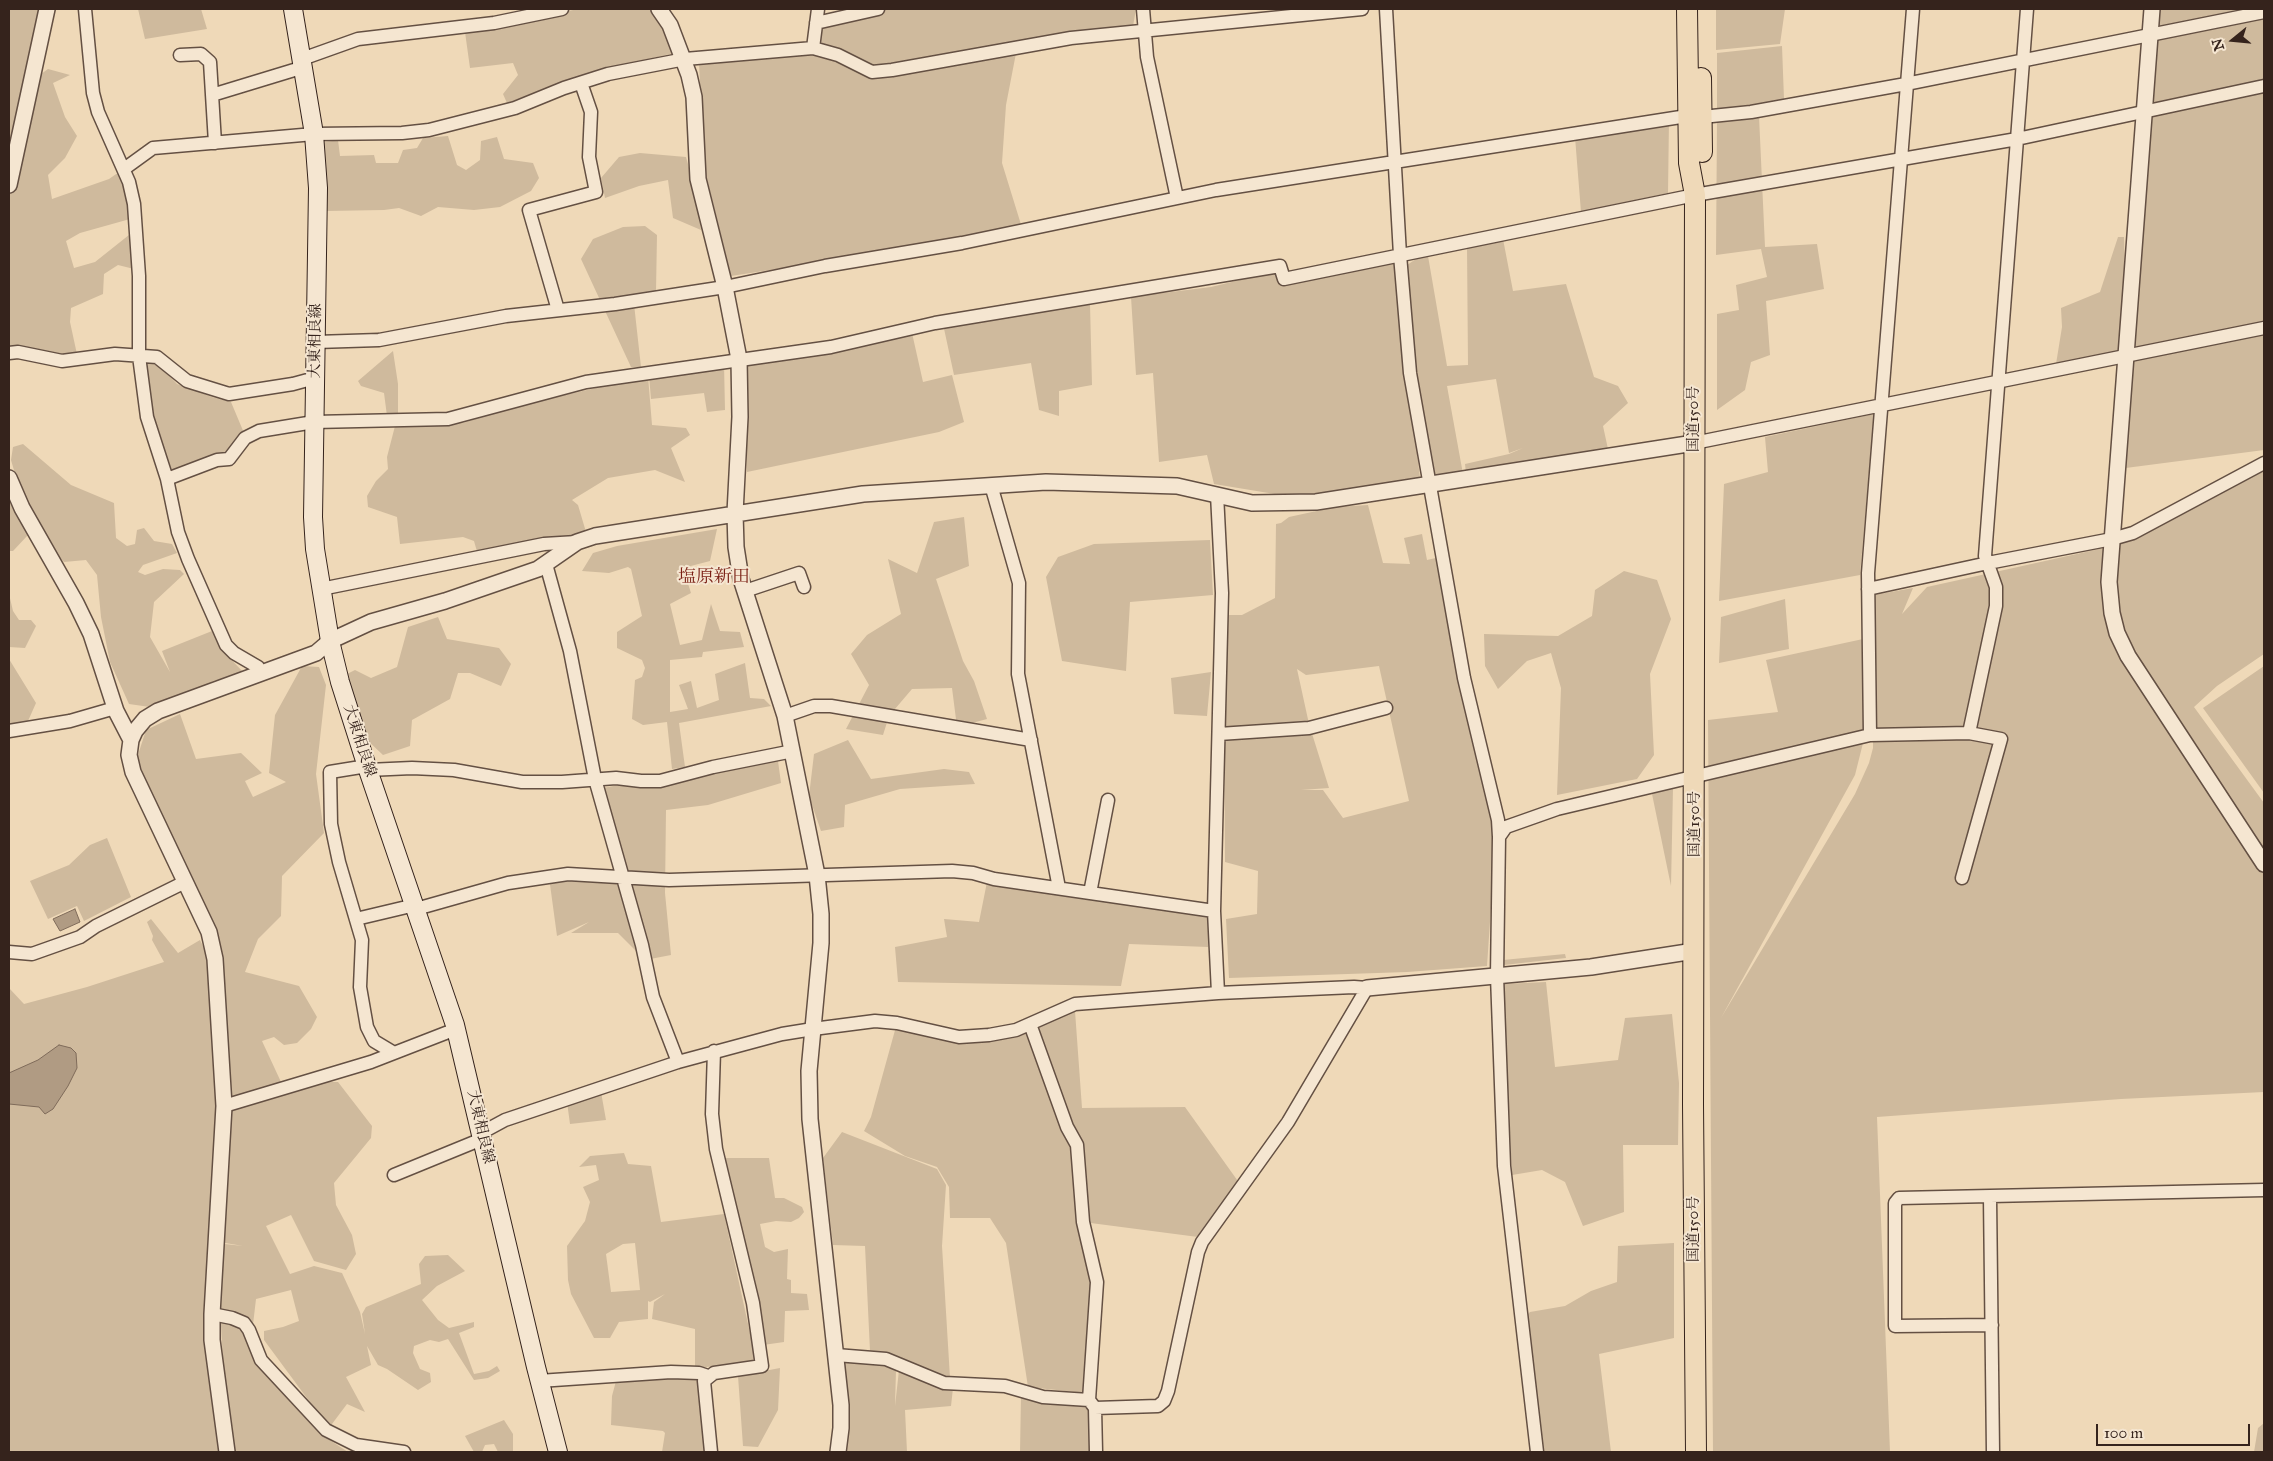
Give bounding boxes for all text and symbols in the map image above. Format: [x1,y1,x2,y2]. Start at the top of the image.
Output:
north arrow [2208,15,2258,65]
text: N [2208,36,2228,53]
street label: 大東相良線 [306,303,326,379]
street label: 国道150号 [1685,386,1703,452]
district label: 塩原新田 [678,567,750,589]
street label: 大東相良線 [339,703,379,779]
street label: 国道150号 [1686,791,1704,857]
street label: 大東相良線 [463,1088,497,1166]
street label: 国道150号 [1685,1196,1703,1262]
scale bar [2098,1414,2252,1446]
text: 100 m [2104,1424,2143,1442]

